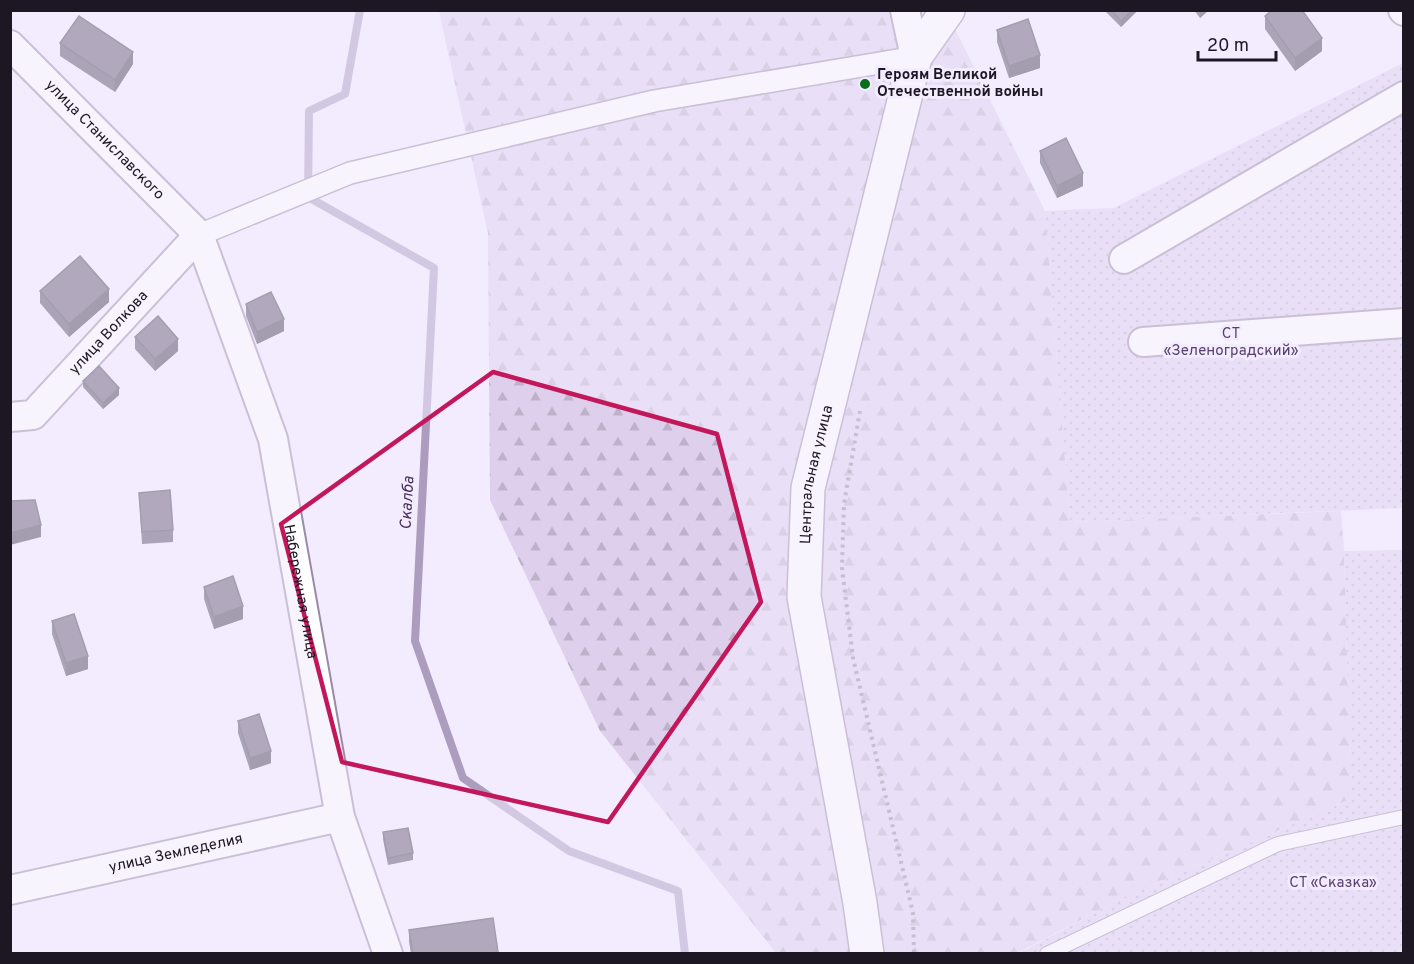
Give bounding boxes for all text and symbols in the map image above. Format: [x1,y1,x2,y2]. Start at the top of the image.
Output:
scale bar [1198,24,1276,62]
text: 20 m [1207,35,1249,58]
place label: Героям Великой Отечественной войны [877,66,1043,102]
street label: улица Станиславского [41,76,168,204]
marker: Героям Великой Отечественной войны [858,77,872,91]
street label: улица Волкова [65,287,152,379]
park label: СТ «Зеленоградский» [1163,325,1299,361]
street label: Центральная улица [796,403,838,544]
water label: Скалба [397,475,419,530]
street label: Набережная улица [279,523,321,660]
street label: улица Земледелия [107,829,245,877]
park label: СТ «Сказка» [1289,874,1377,893]

